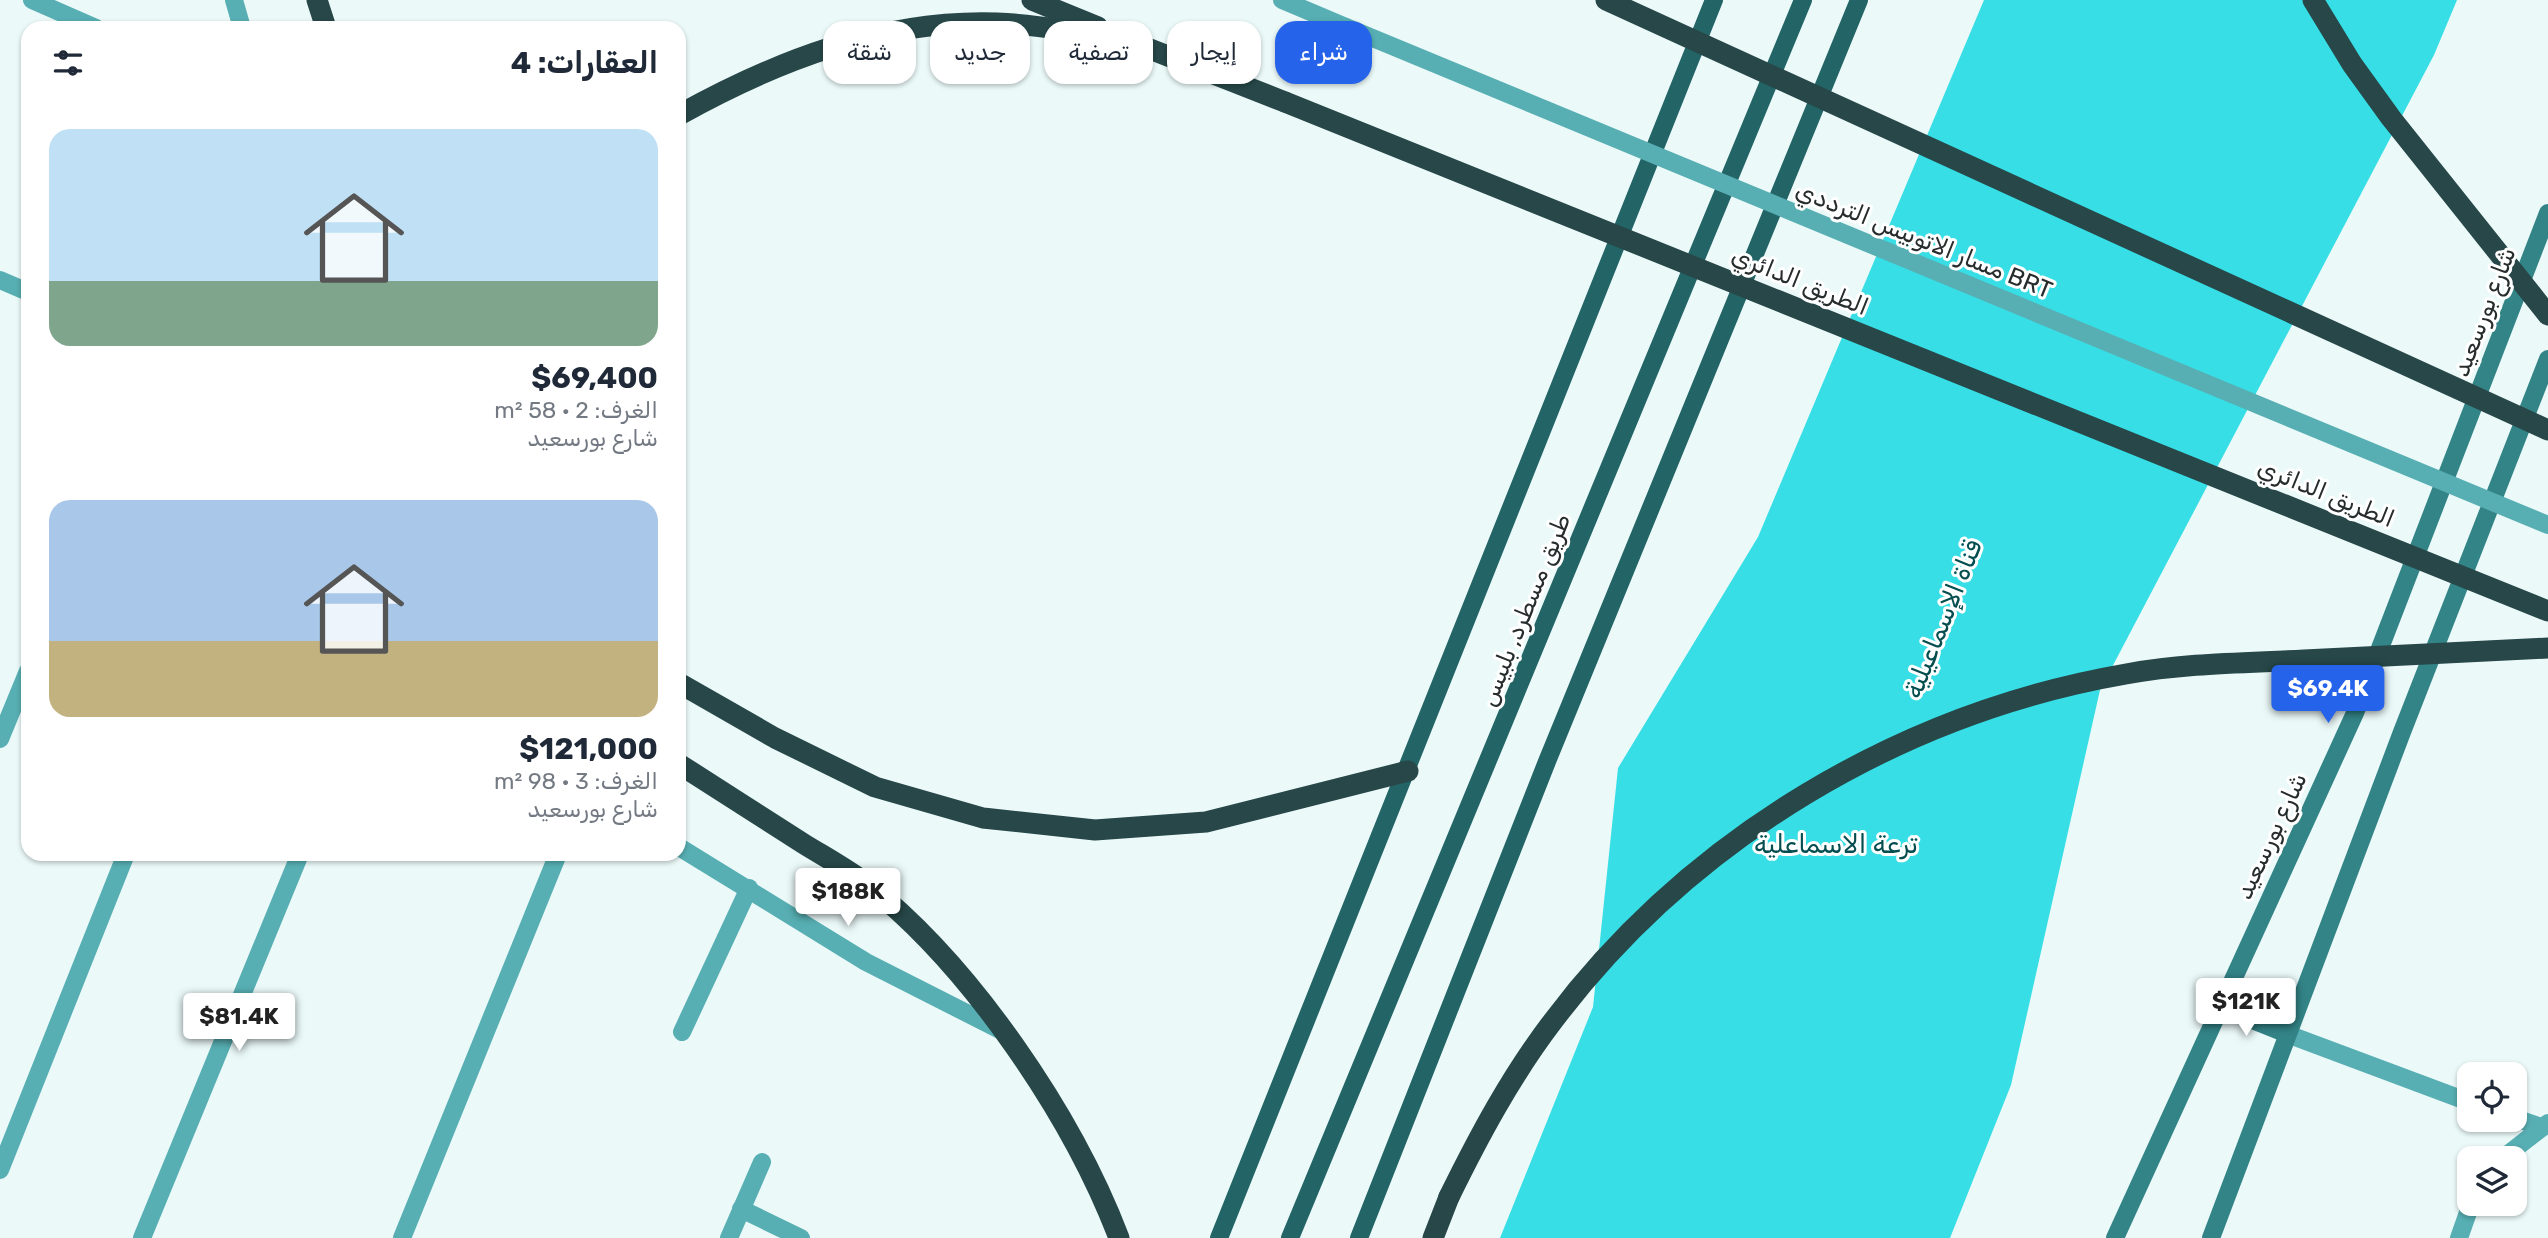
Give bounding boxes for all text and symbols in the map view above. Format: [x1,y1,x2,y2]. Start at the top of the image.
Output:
chip: شقة [823,21,916,84]
chip: جديد [930,21,1030,84]
chip: تصفية [1044,21,1153,84]
chip: إيجار [1167,21,1261,84]
chip: شراء [1275,21,1372,84]
icon: filters [49,44,87,82]
text: العقارات: 4 [511,45,658,81]
icon: home [291,175,417,301]
street label: مسار الاتوبيس الترددي BRT [1790,176,2057,307]
street label: الطريق الدائري [1726,241,1873,324]
street label: شارع بورسعيد [2446,243,2523,381]
text: $69,400 [531,360,658,396]
text: الغرف: 2 · 58 m² [494,396,658,424]
text: شارع بورسعيد [527,424,658,452]
street label: الطريق الدائري [2252,453,2399,536]
street label: طريق مسطرد, بلبيس [1474,510,1576,710]
water label: قناة الإسماعيلية [1897,535,1989,703]
icon: home [291,546,417,672]
pin: $69.4K [2271,666,2385,725]
text: $69.4K [2287,674,2369,702]
text: $121,000 [519,731,658,767]
text: الغرف: 3 · 98 m² [494,767,658,795]
street label: شارع بورسعيد [2229,768,2314,905]
text: شارع بورسعيد [527,795,658,823]
water label: ترعة الاسماعلية [1754,829,1918,860]
pin: $188K [799,869,897,928]
text: $188K [811,877,885,905]
pin: $121K [2197,978,2295,1038]
text: $121K [2212,987,2280,1015]
pin: $81.4K [182,993,296,1053]
text: $81.4K [199,1002,279,1030]
map controls [2457,1062,2527,1216]
button: locate [2457,1062,2527,1132]
button: layers [2457,1146,2527,1216]

